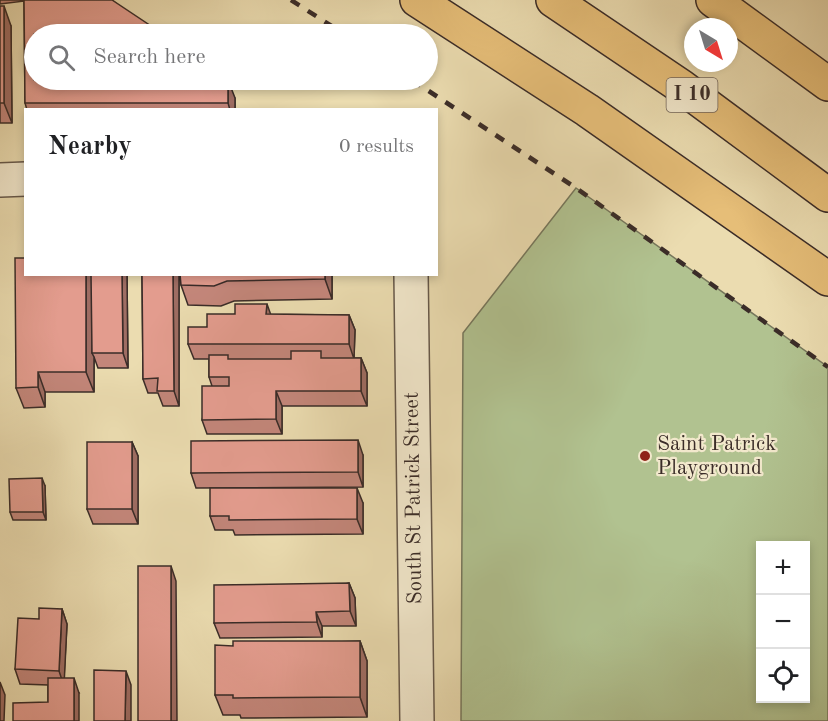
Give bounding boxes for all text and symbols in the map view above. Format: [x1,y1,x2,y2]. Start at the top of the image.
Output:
north arrow [684,18,738,72]
search box [24,24,438,90]
icon: search [45,41,78,74]
text: Search here [93,46,206,68]
road number: I 10 [666,78,718,112]
text: Nearby [48,134,132,160]
text: 0 results [339,137,414,157]
street label: South St Patrick Street [402,392,426,604]
place label: Saint Patrick Playground [657,434,776,479]
marker: Saint Patrick Playground [638,449,652,463]
map controls [756,541,810,703]
button: + [756,541,810,595]
button: − [756,595,810,649]
button: locate [756,649,810,703]

